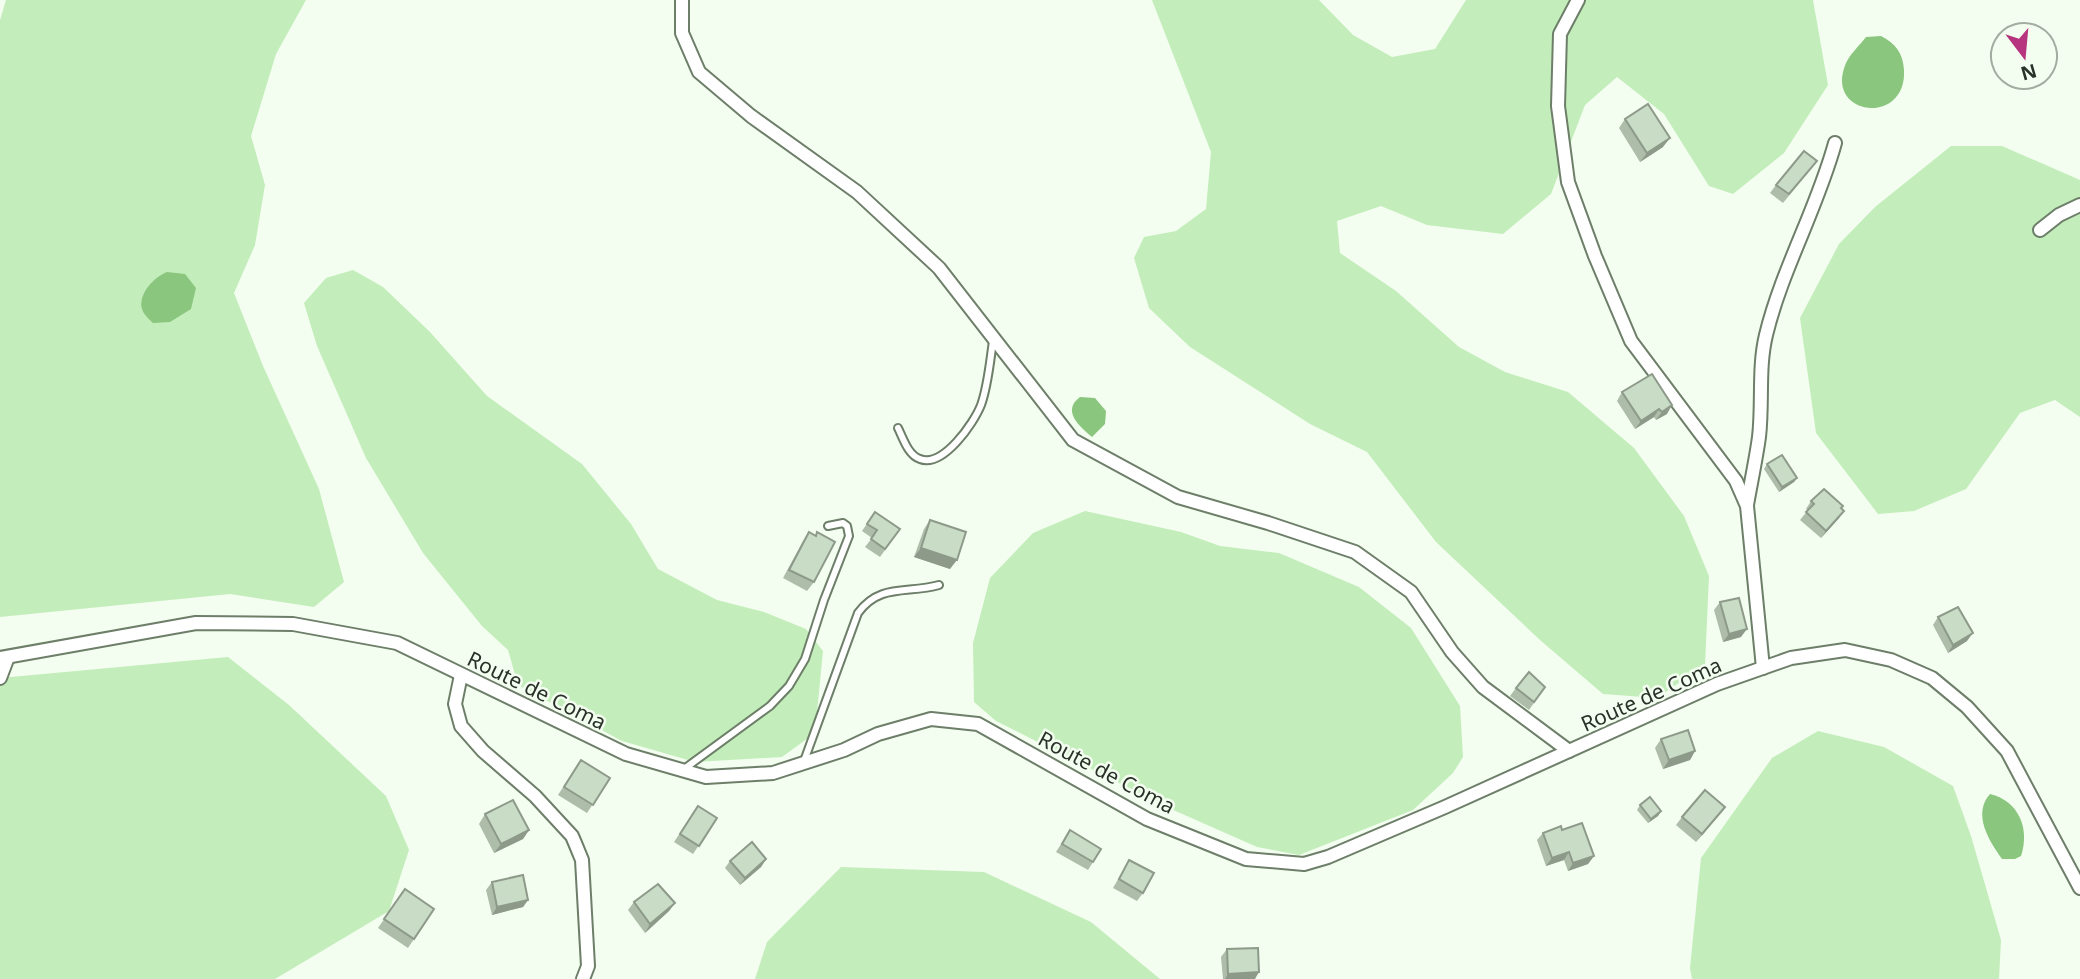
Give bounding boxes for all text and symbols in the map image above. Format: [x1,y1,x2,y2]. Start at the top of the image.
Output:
north arrow [1989,21,2059,91]
text: N [2018,58,2040,87]
street label: Route de Coma [463,644,611,736]
street label: Route de Coma [1576,650,1726,738]
street label: Route de Coma [1034,724,1180,820]

